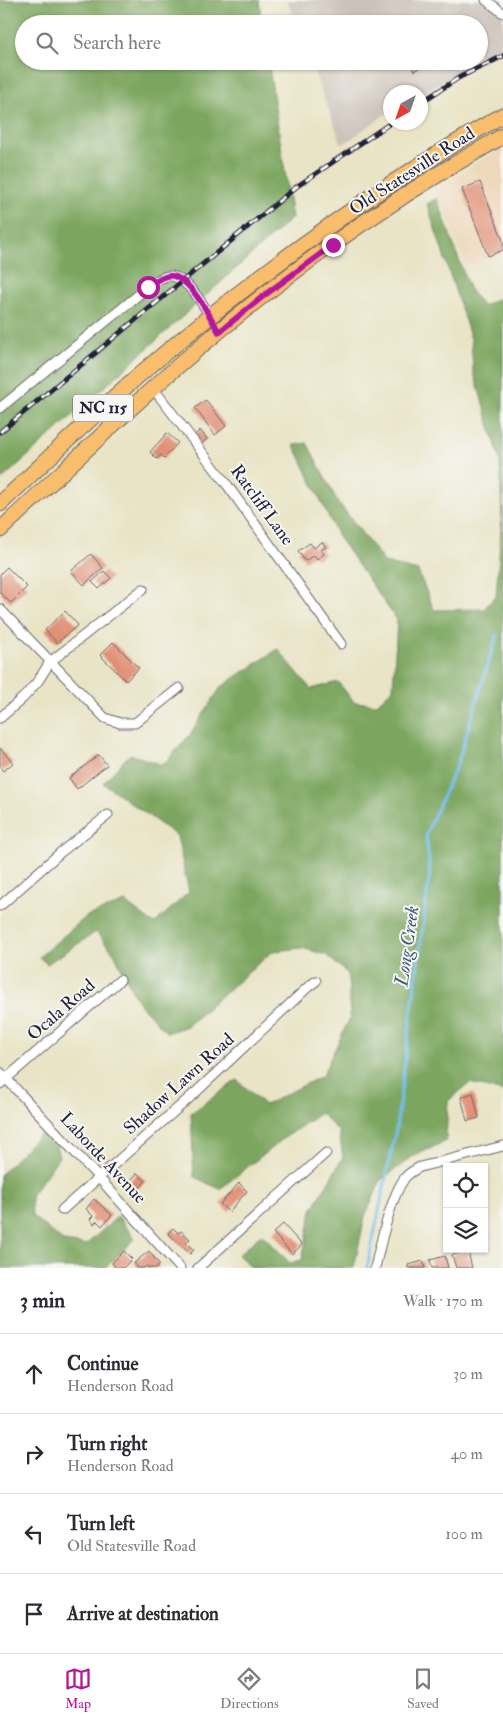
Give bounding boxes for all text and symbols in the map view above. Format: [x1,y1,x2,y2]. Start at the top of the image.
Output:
search box [15,15,488,70]
icon: search [33,29,61,57]
text: Search here [73,31,161,55]
north arrow [383,85,428,130]
street label: Old Statesville Road [345,122,479,220]
route end [322,234,345,257]
route start [137,276,160,299]
road number: NC 115 [73,394,133,422]
street label: Ratcliff Lane [225,460,299,550]
water label: Long Creek [389,904,425,989]
street label: Ocala Road [22,974,100,1046]
street label: Shadow Lawn Road [119,1028,239,1140]
street label: Laborde Avenue [55,1107,152,1209]
map controls [443,1163,488,1253]
button: locate [443,1163,488,1208]
button: layers [443,1208,488,1253]
text: 3 min [20,1287,65,1314]
text: Walk · 170 m [403,1291,483,1311]
text: Continue [67,1352,138,1376]
icon: ahead [20,1360,48,1388]
text: 30 m [453,1364,483,1384]
text: Henderson Road [67,1376,174,1396]
text: Turn right [67,1432,147,1456]
icon: right [20,1440,48,1468]
text: 40 m [450,1444,483,1464]
text: Henderson Road [67,1456,174,1476]
text: Turn left [67,1512,135,1536]
icon: left [20,1520,48,1548]
text: 100 m [445,1524,483,1544]
text: Old Statesville Road [67,1536,196,1556]
icon: arrive [20,1600,48,1628]
text: Arrive at destination [67,1602,219,1626]
tab: Map [64,1665,92,1712]
tab: Directions [220,1665,279,1712]
tab: Saved [407,1665,439,1712]

